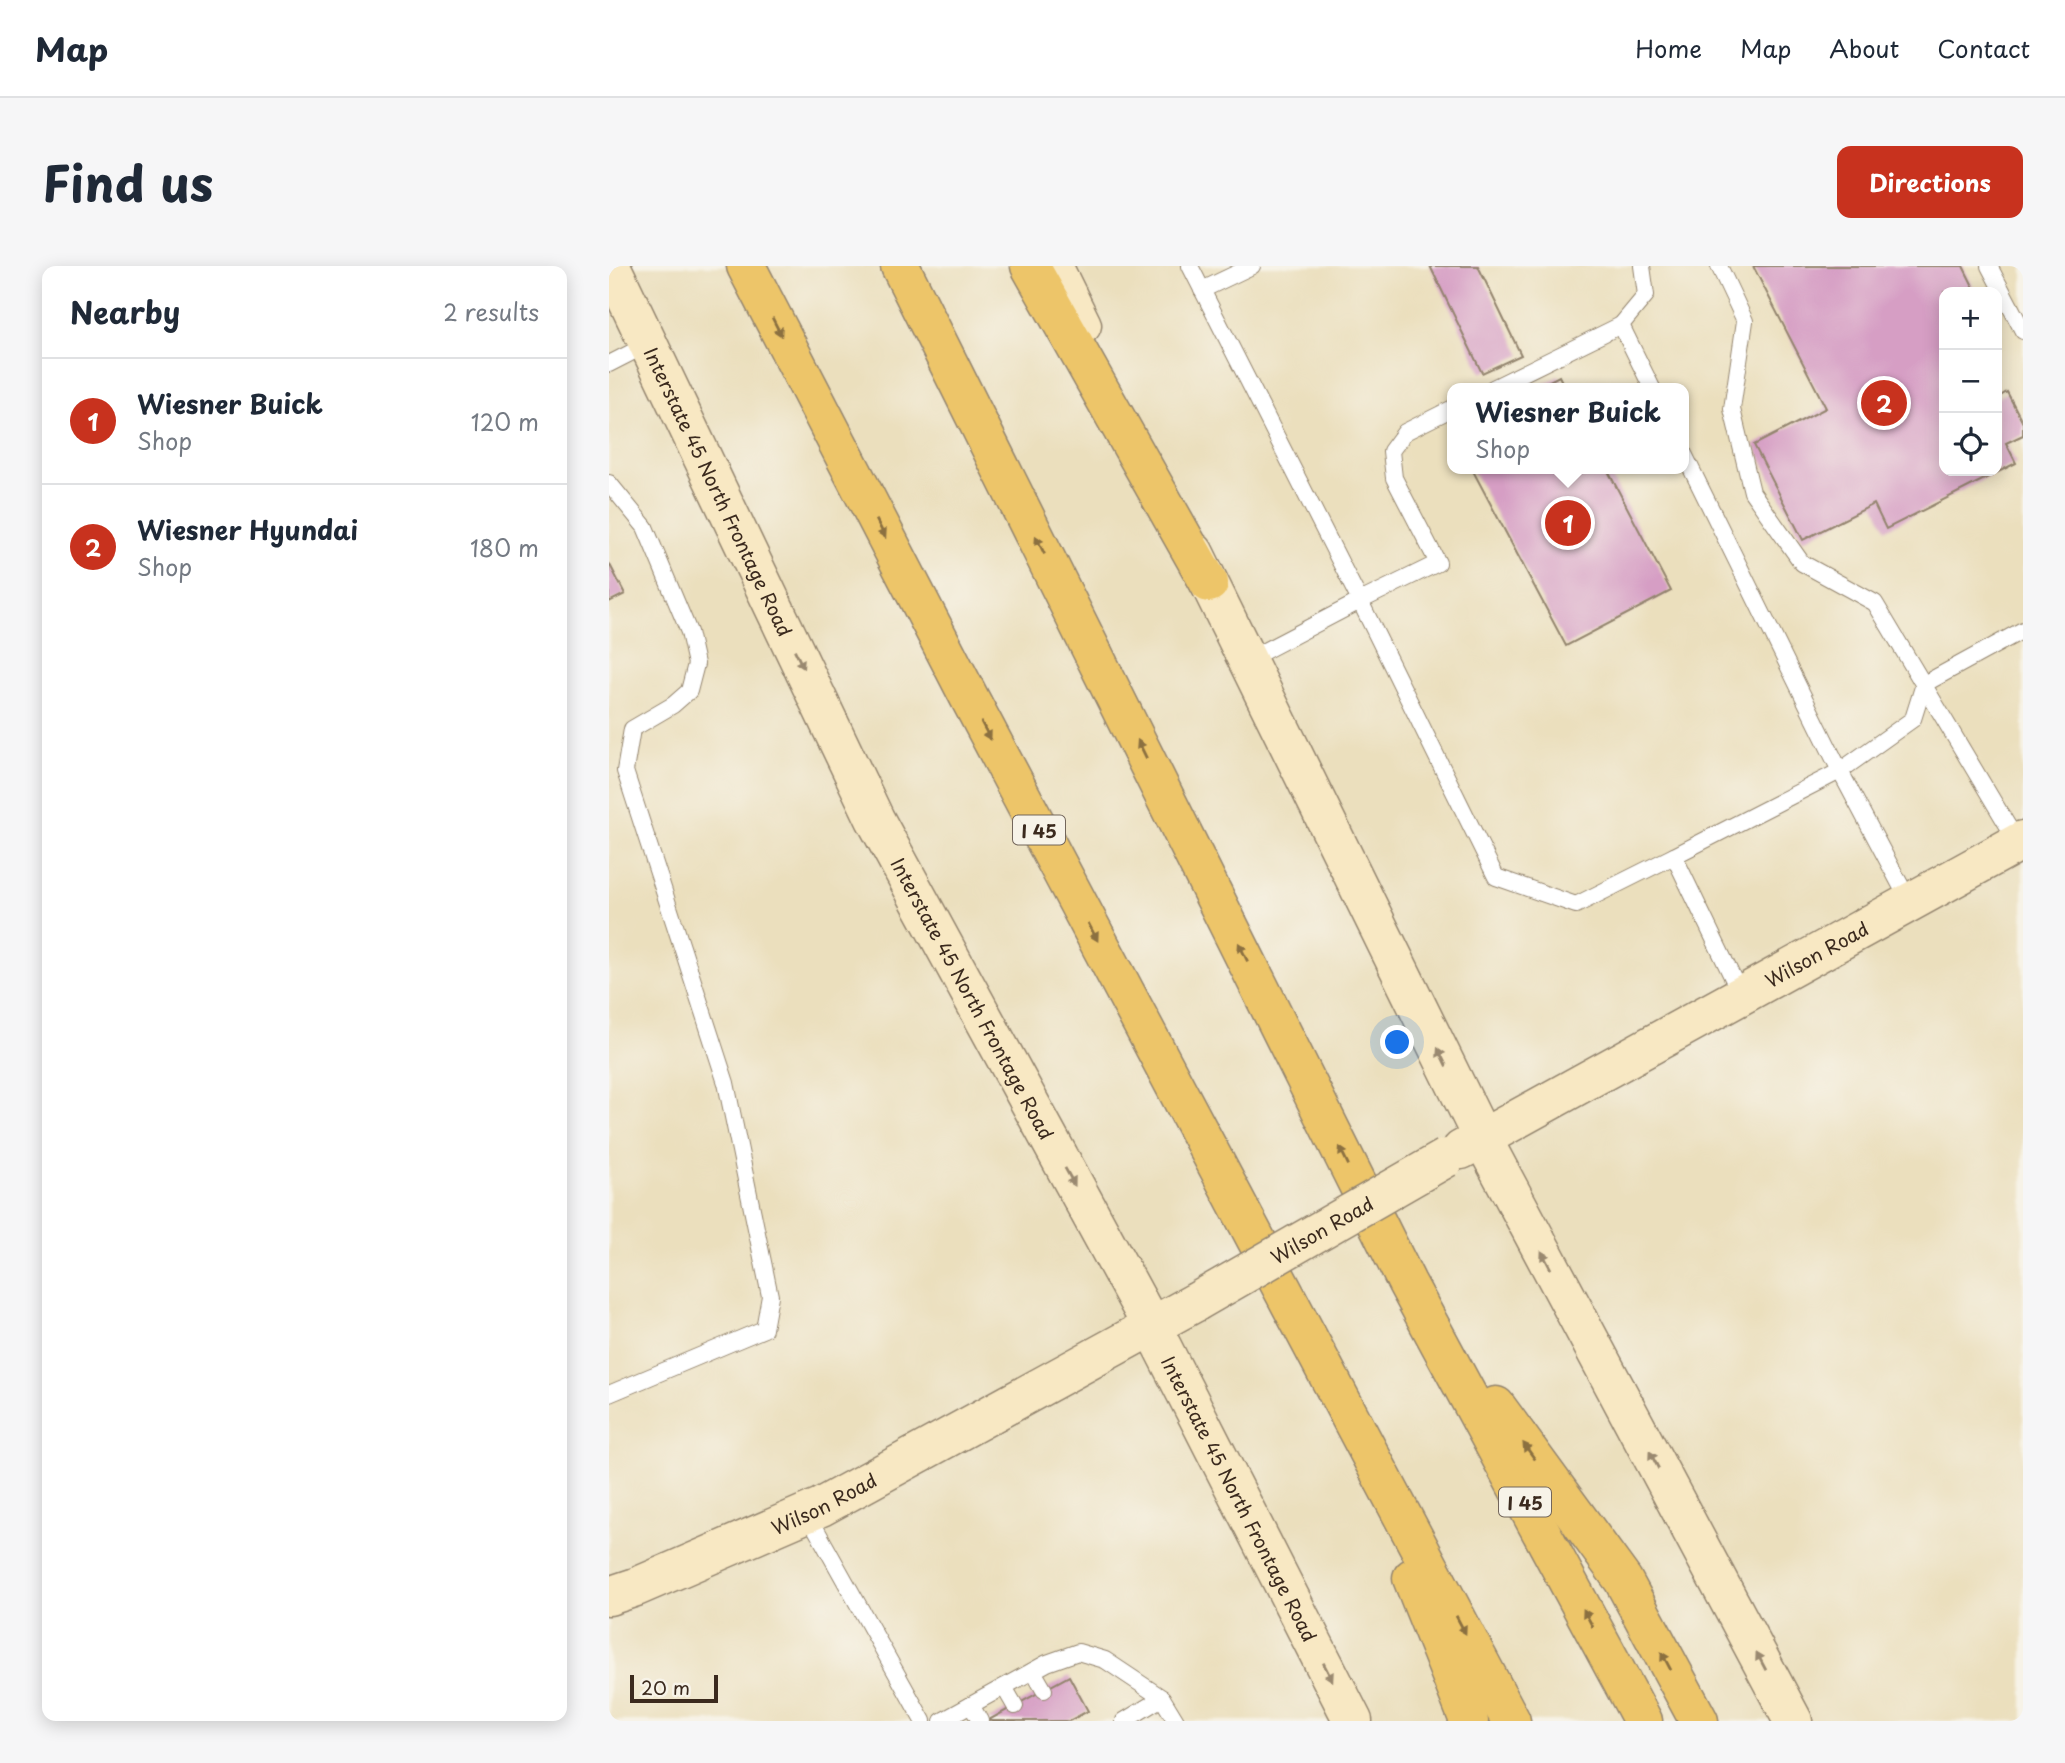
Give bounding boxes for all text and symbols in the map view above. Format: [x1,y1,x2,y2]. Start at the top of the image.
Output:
text: Map [35,23,108,73]
text: Home [1635,30,1702,66]
text: Map [1740,30,1791,66]
text: About [1829,30,1899,66]
text: Contact [1937,30,2030,66]
text: Find us [42,145,213,219]
button: Directions [1837,146,2023,218]
map controls [1939,287,2002,476]
button: + [1939,287,2002,350]
text: Nearby [70,289,180,334]
text: 2 results [443,294,539,329]
one-way arrow [771,317,783,337]
street label: Interstate 45 North Frontage Road [638,342,800,641]
button: − [1939,350,2002,413]
pin: 2 [1861,377,1907,429]
popup [1447,383,1689,474]
text: Wiesner Buick [137,384,323,423]
text: Wiesner Buick [1475,392,1661,431]
text: 1 [88,404,99,439]
text: 120 m [471,404,539,439]
button: locate [1939,413,2002,476]
text: Shop [137,423,192,458]
text: Shop [1475,431,1530,466]
pin: 1 [1545,497,1591,549]
text: Wiesner Hyundai [137,510,358,549]
one-way arrow [876,519,887,539]
text: 2 [85,530,101,565]
text: 180 m [470,530,539,565]
one-way arrow [1035,535,1046,555]
text: Shop [137,549,192,584]
one-way arrow [793,649,804,669]
one-way arrow [980,721,992,740]
one-way arrow [1136,739,1147,759]
road number: I 45 [1013,816,1065,844]
street label: Interstate 45 North Frontage Road [884,852,1061,1144]
street label: Wilson Road [1760,914,1873,994]
one-way arrow [1087,922,1099,941]
one-way arrow [1237,942,1248,962]
your location [1380,1025,1414,1059]
one-way arrow [1436,1047,1448,1067]
one-way arrow [1338,1146,1349,1166]
one-way arrow [1064,1167,1076,1186]
street label: Wilson Road [1265,1189,1378,1270]
one-way arrow [1541,1249,1553,1269]
street label: Interstate 45 North Frontage Road [1155,1351,1324,1646]
one-way arrow [1521,1442,1536,1460]
one-way arrow [1648,1450,1659,1470]
street label: Wilson Road [767,1465,881,1541]
road number: I 45 [1499,1488,1551,1517]
one-way arrow [1582,1608,1594,1628]
one-way arrow [1455,1615,1466,1635]
one-way arrow [1661,1651,1672,1671]
one-way arrow [1755,1651,1767,1671]
one-way arrow [1323,1662,1334,1682]
scale bar [630,1672,717,1704]
text: 20 m [641,1673,690,1701]

